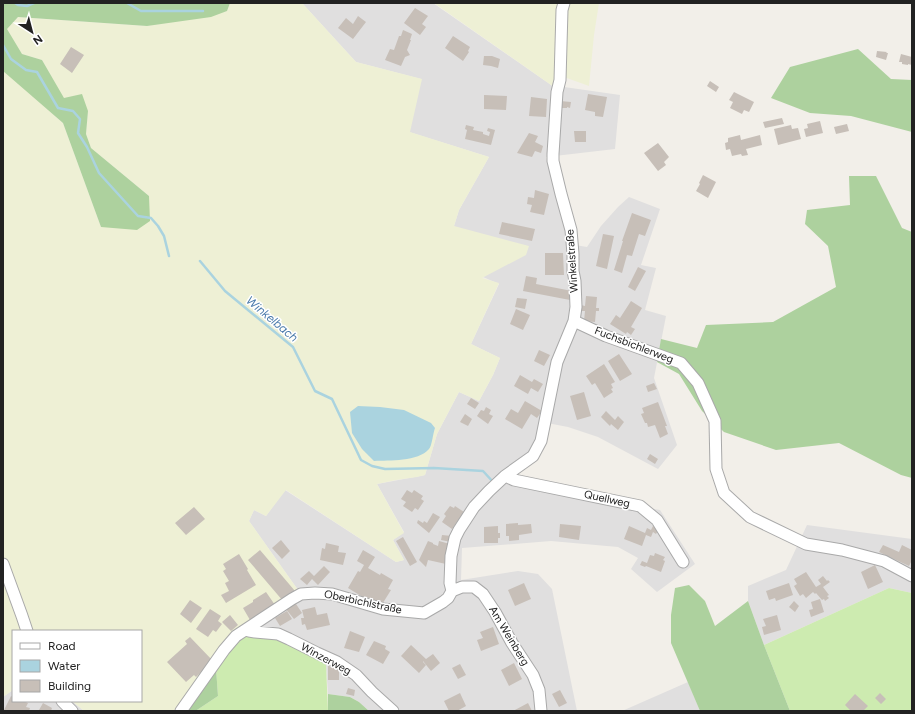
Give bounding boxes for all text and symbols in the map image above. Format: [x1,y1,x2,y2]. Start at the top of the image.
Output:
north arrow [12,12,52,52]
text: N [30,32,45,47]
street label: Winkelstraße [563,229,581,293]
water label: Winkelbach [243,293,301,345]
street label: Fuchsbichlerweg [593,324,675,366]
street label: Quellweg [583,488,631,510]
street label: Oberbichlstraße [323,587,403,617]
street label: Am Weinberg [486,604,532,668]
legend [12,630,142,702]
text: Road [48,639,76,653]
street label: Winzerweg [299,640,353,678]
text: Water [48,659,80,673]
text: Building [48,679,91,693]

